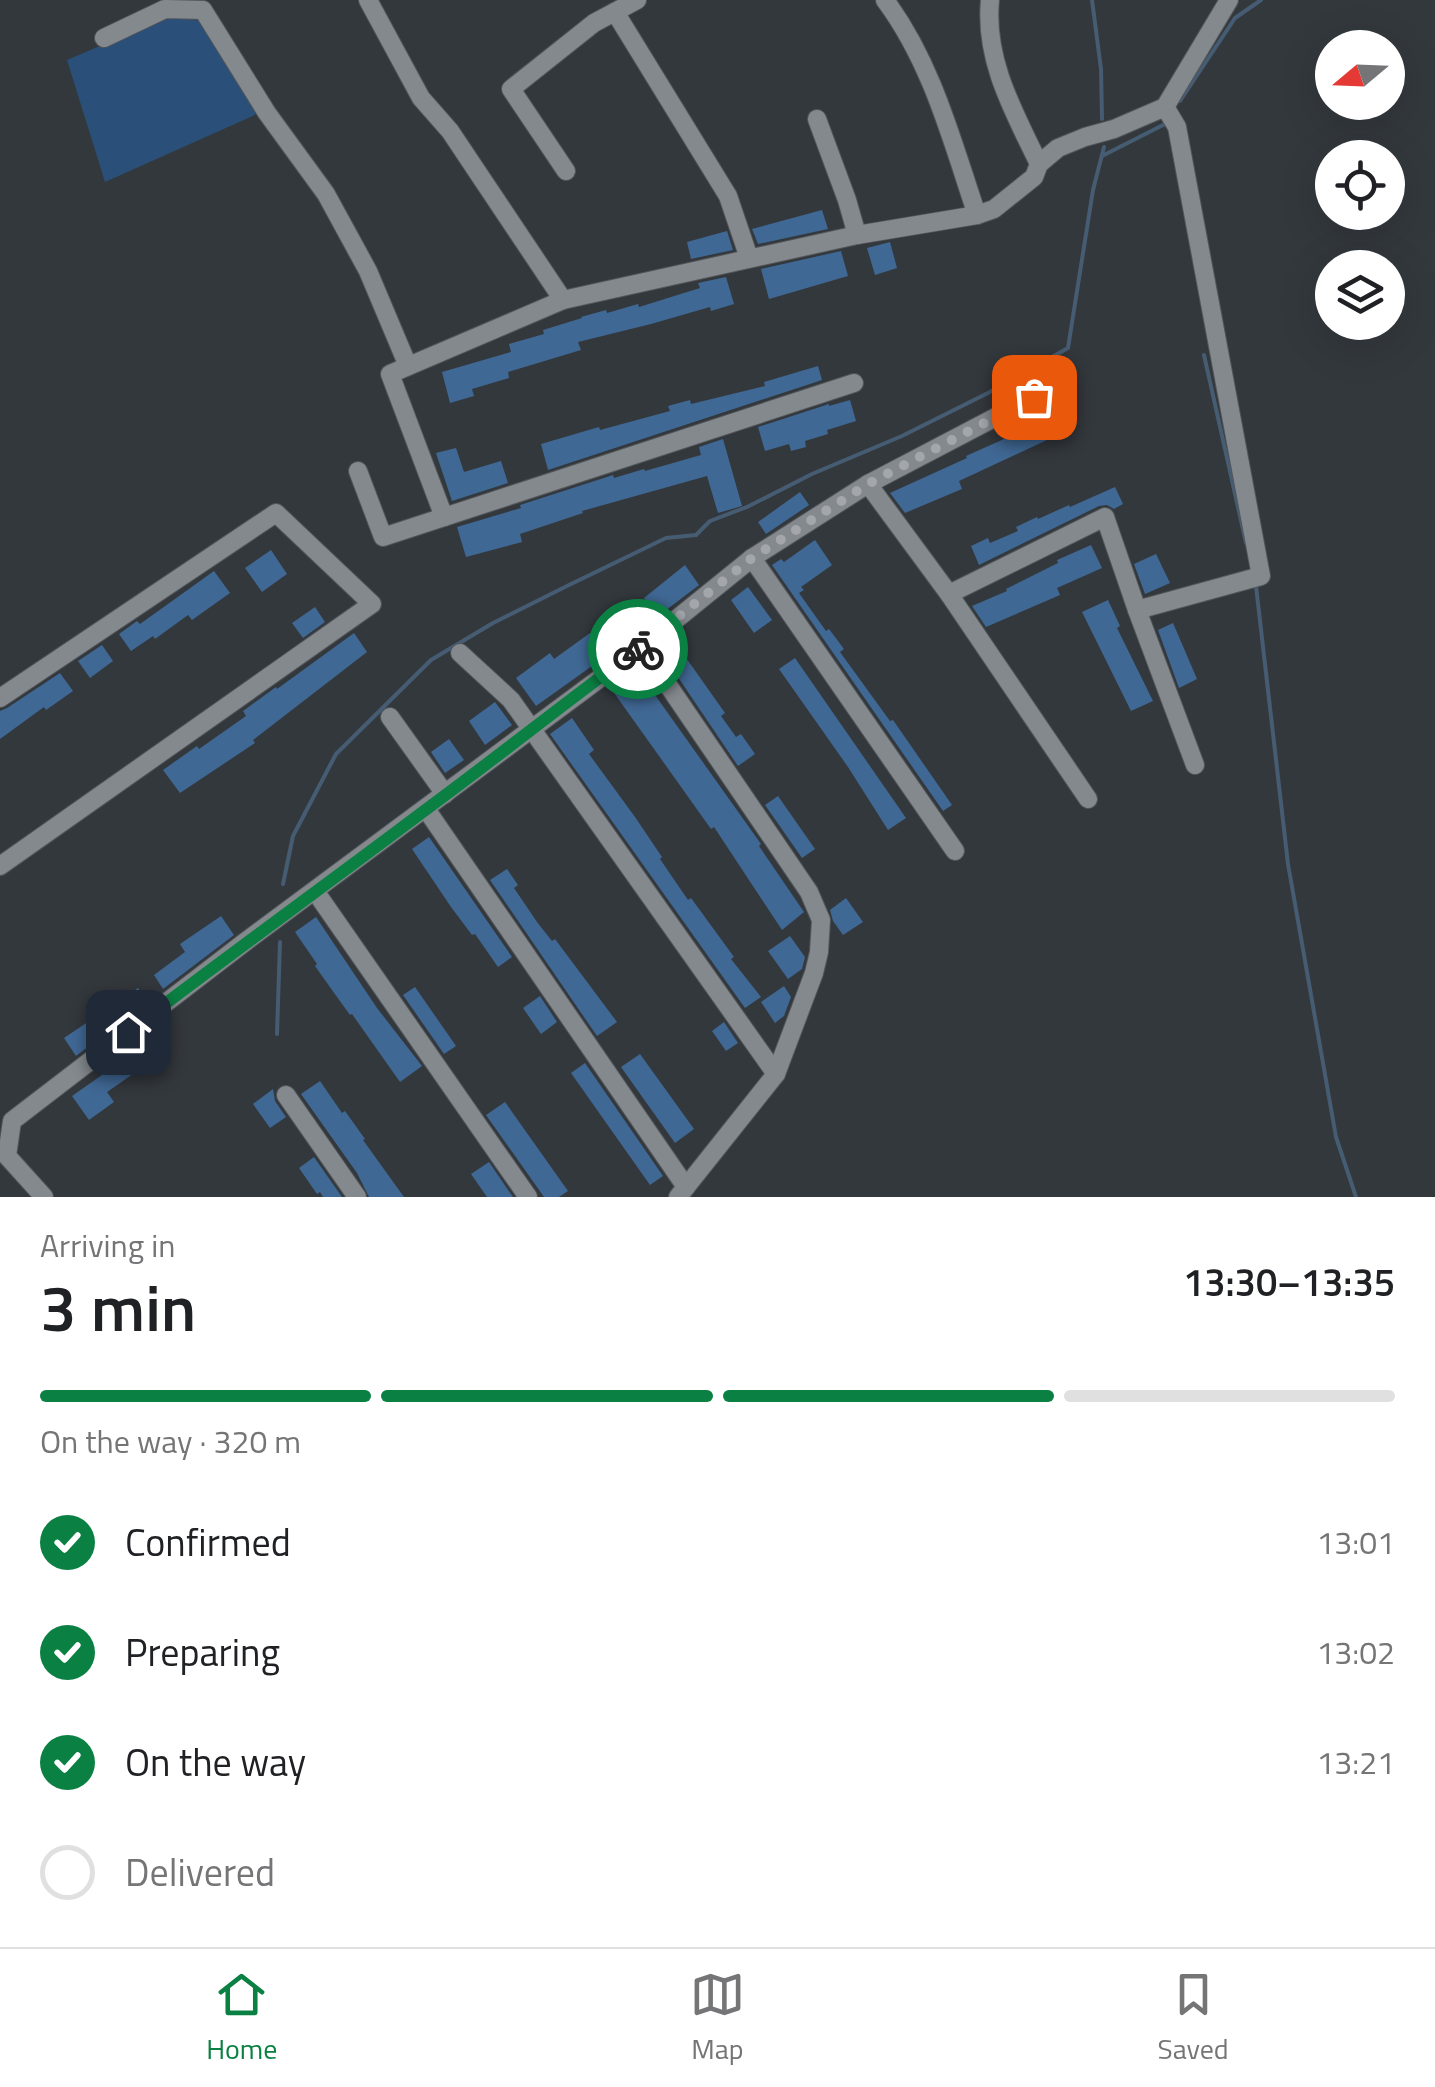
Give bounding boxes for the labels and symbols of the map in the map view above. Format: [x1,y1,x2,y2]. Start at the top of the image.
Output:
north arrow [1315,30,1405,120]
pin [992,355,1077,440]
courier [588,599,688,699]
pin [86,990,171,1075]

